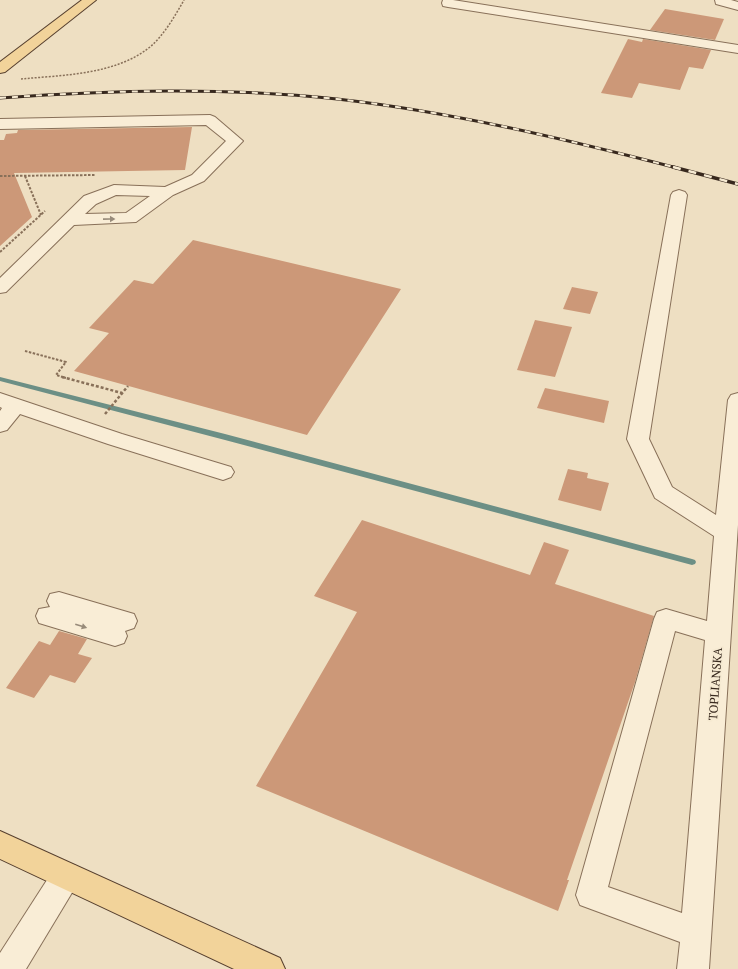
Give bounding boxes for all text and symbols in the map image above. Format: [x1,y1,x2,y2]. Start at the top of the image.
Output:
one-way arrow [103,216,116,222]
one-way arrow [76,623,88,629]
street label: TOPLIANSKA [705,646,725,721]

